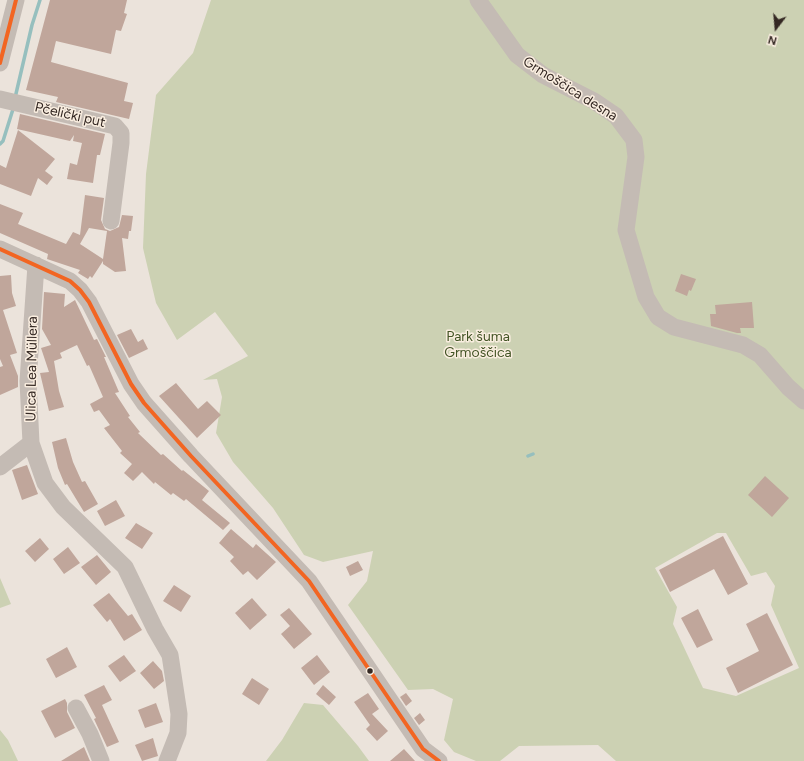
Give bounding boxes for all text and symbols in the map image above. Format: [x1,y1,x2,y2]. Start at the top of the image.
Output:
north arrow [756,8,796,48]
text: N [767,33,778,47]
street label: Grmoščica desna [520,53,620,125]
street label: Pčelički put [33,99,107,131]
street label: Ulica Lea Müllera [23,316,41,422]
park label: Park šuma Grmoščica [444,329,512,362]
unlabelled marker [365,666,375,676]

